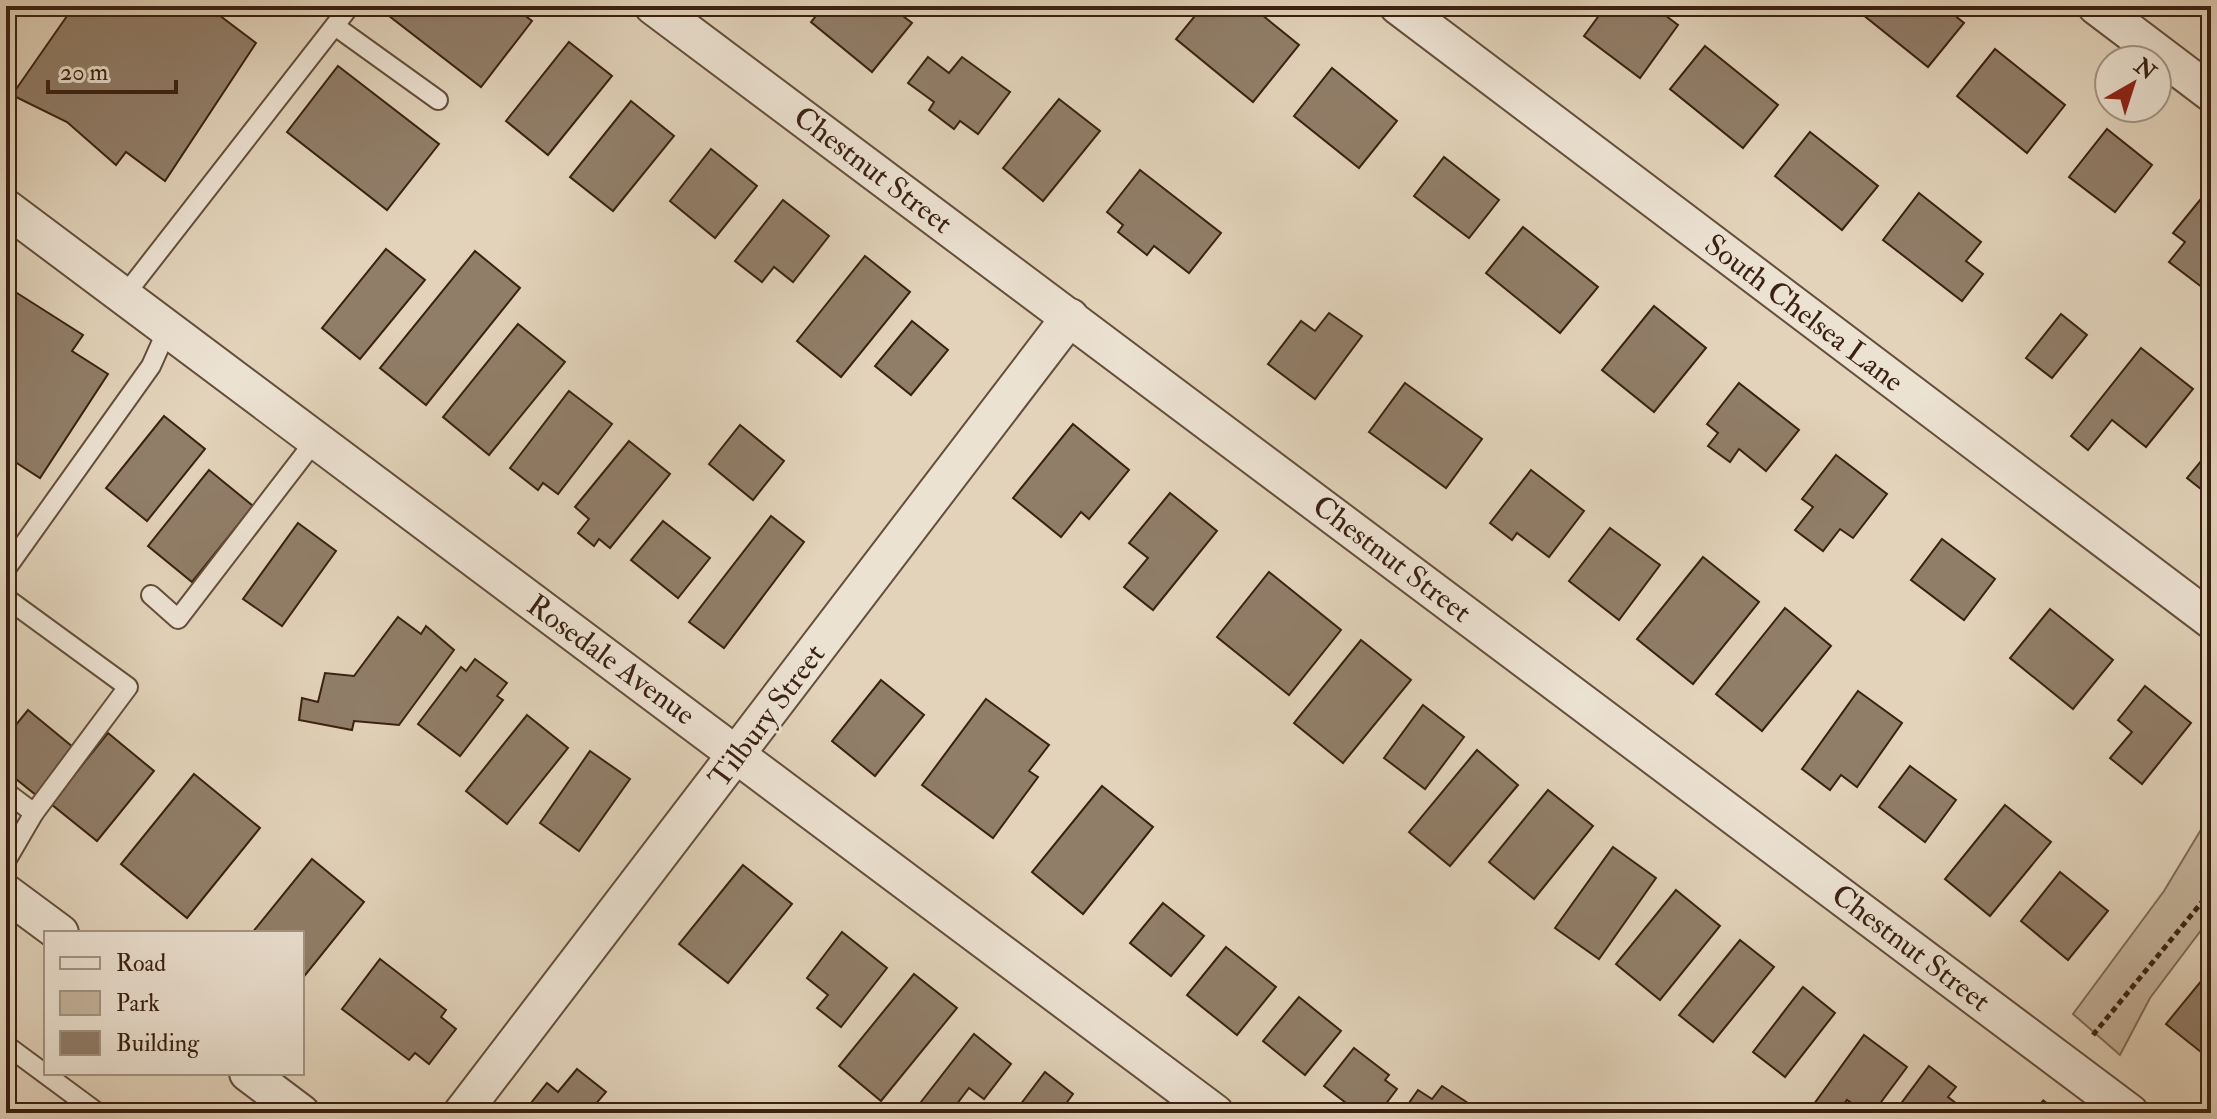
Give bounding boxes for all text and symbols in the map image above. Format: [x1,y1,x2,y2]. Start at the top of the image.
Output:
scale bar [48,44,176,94]
north arrow [2093,44,2173,124]
text: N [2128,52,2162,87]
text: 20 m [60,57,109,88]
street label: Chestnut Street [786,98,960,242]
street label: South Chelsea Lane [1697,226,1911,400]
street label: Chestnut Street [1305,487,1479,631]
street label: Rosedale Avenue [520,587,702,733]
street label: Tilbury Street [701,637,833,795]
street label: Chestnut Street [1824,876,1998,1020]
legend [44,931,304,1075]
text: Road [116,948,166,979]
text: Park [116,988,160,1019]
text: Building [116,1028,200,1059]

